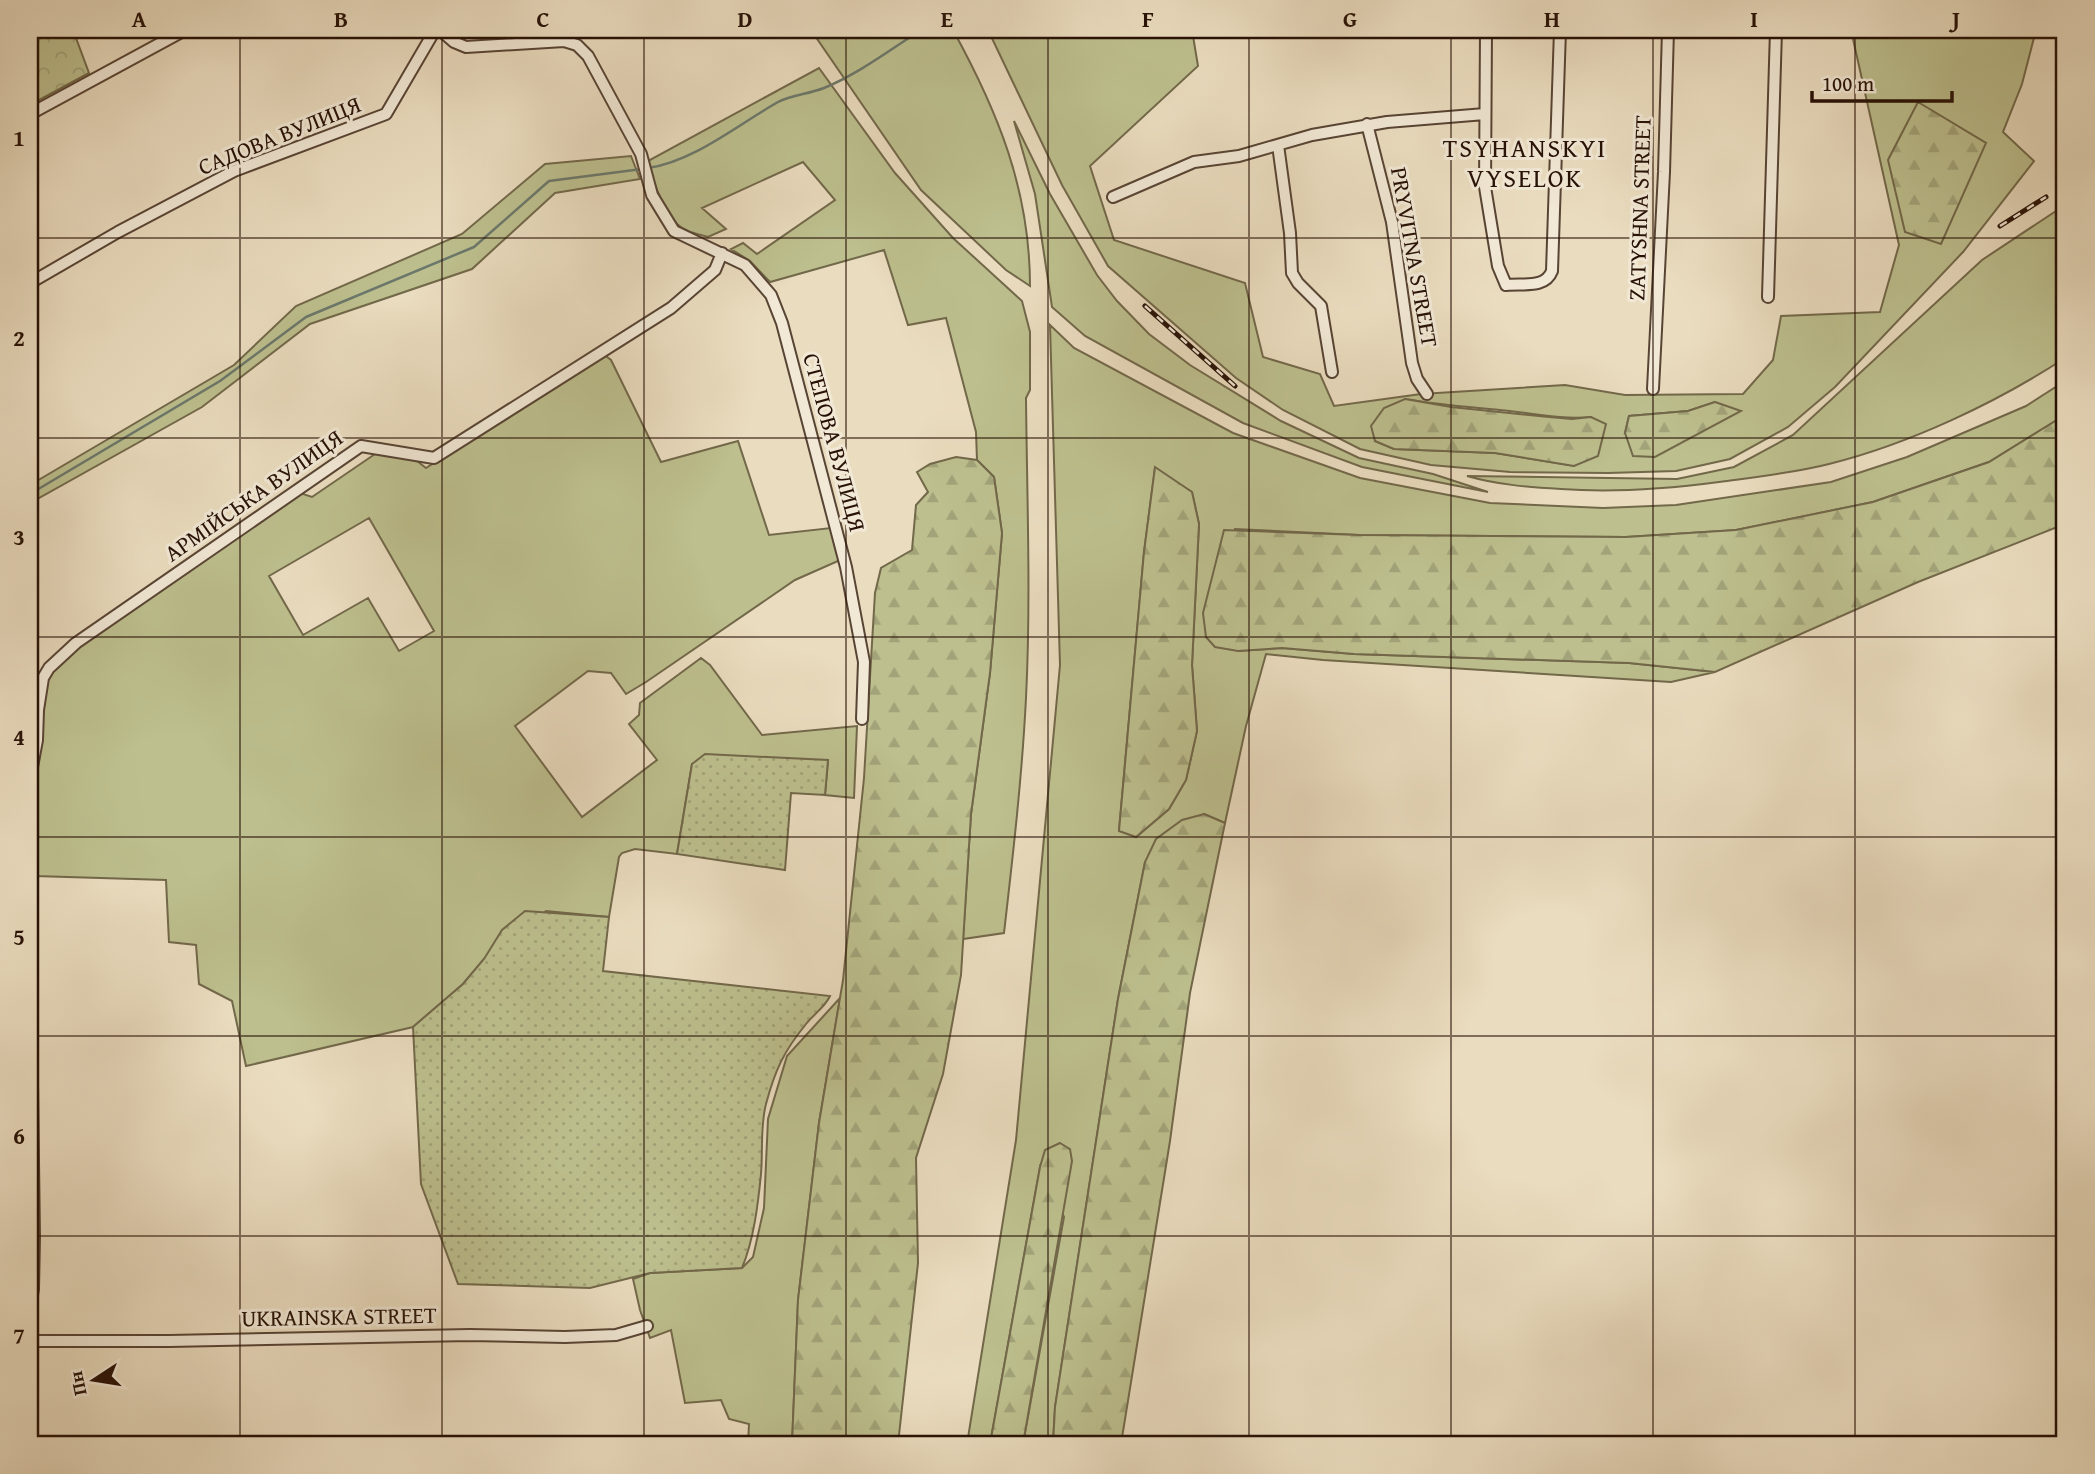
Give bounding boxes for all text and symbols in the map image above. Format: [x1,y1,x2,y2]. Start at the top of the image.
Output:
text: A [132,2,147,35]
text: B [334,2,348,35]
text: C [536,2,550,35]
text: D [738,2,753,35]
text: E [941,2,953,35]
text: F [1142,2,1154,35]
text: G [1343,2,1357,35]
text: H [1544,2,1560,35]
text: I [1750,2,1758,35]
text: J [1948,2,1960,35]
scale bar [1812,60,1952,104]
text: 100 m [1822,68,1874,99]
street label: САДОВА ВУЛИЦЯ [193,87,366,183]
street label: ZATYSHNA STREET [1619,115,1659,301]
text: 1 [13,121,25,154]
district label: TSYHANSKYI VYSELOK [1443,128,1607,197]
street label: PRYVITNA STREET [1383,165,1447,350]
text: 2 [13,321,25,354]
street label: СТЕПОВА ВУЛИЦЯ [795,349,875,535]
street label: АРМІЙСЬКА ВУЛИЦЯ [157,421,349,569]
text: 3 [13,520,25,553]
text: 4 [13,720,25,753]
text: 5 [13,920,25,953]
text: 6 [13,1119,25,1152]
street label: UKRAINSKA STREET [241,1298,437,1334]
text: 7 [13,1319,25,1352]
north arrow [60,1344,130,1414]
text: Пн [61,1368,94,1398]

